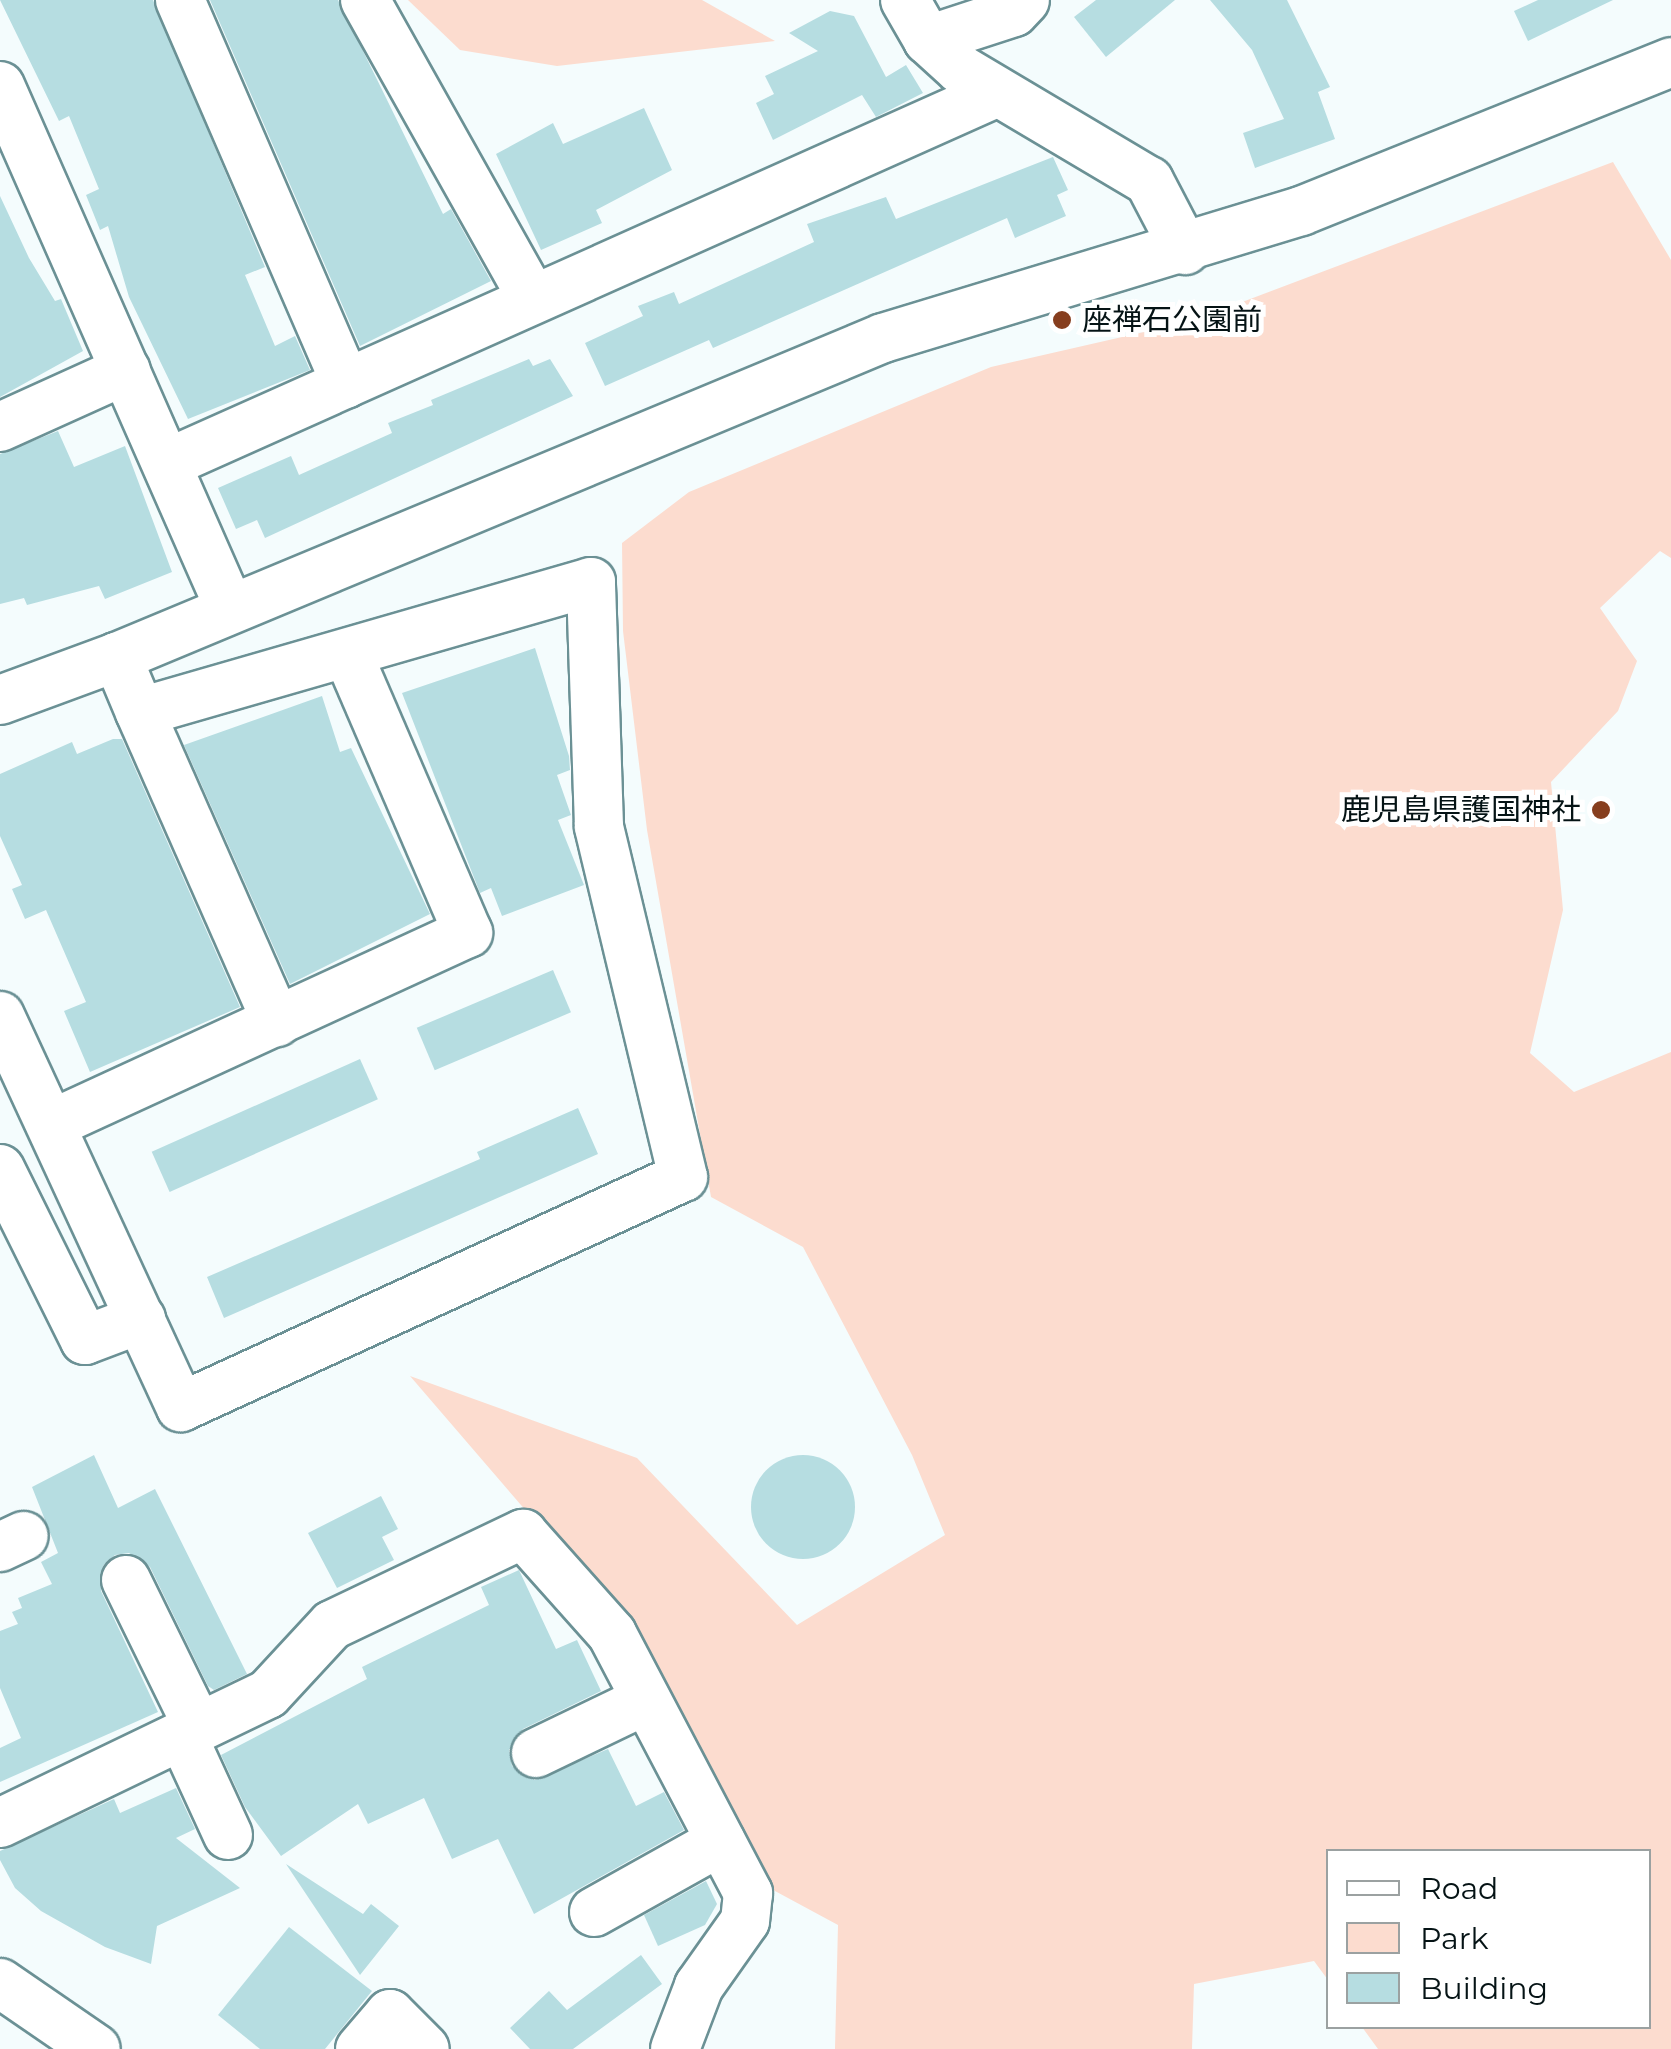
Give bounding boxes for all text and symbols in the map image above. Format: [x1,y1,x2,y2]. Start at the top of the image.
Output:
place label: 座禅石公園前 [1082,302,1262,338]
marker: 座禅石公園前 [1051,309,1073,331]
place label: 鹿児島県護国神社 [1341,792,1581,828]
marker: 鹿児島県護国神社 [1590,799,1612,821]
legend [1326,1849,1651,2029]
text: Road [1420,1870,1498,1907]
text: Park [1420,1920,1489,1957]
text: Building [1420,1970,1548,2007]

